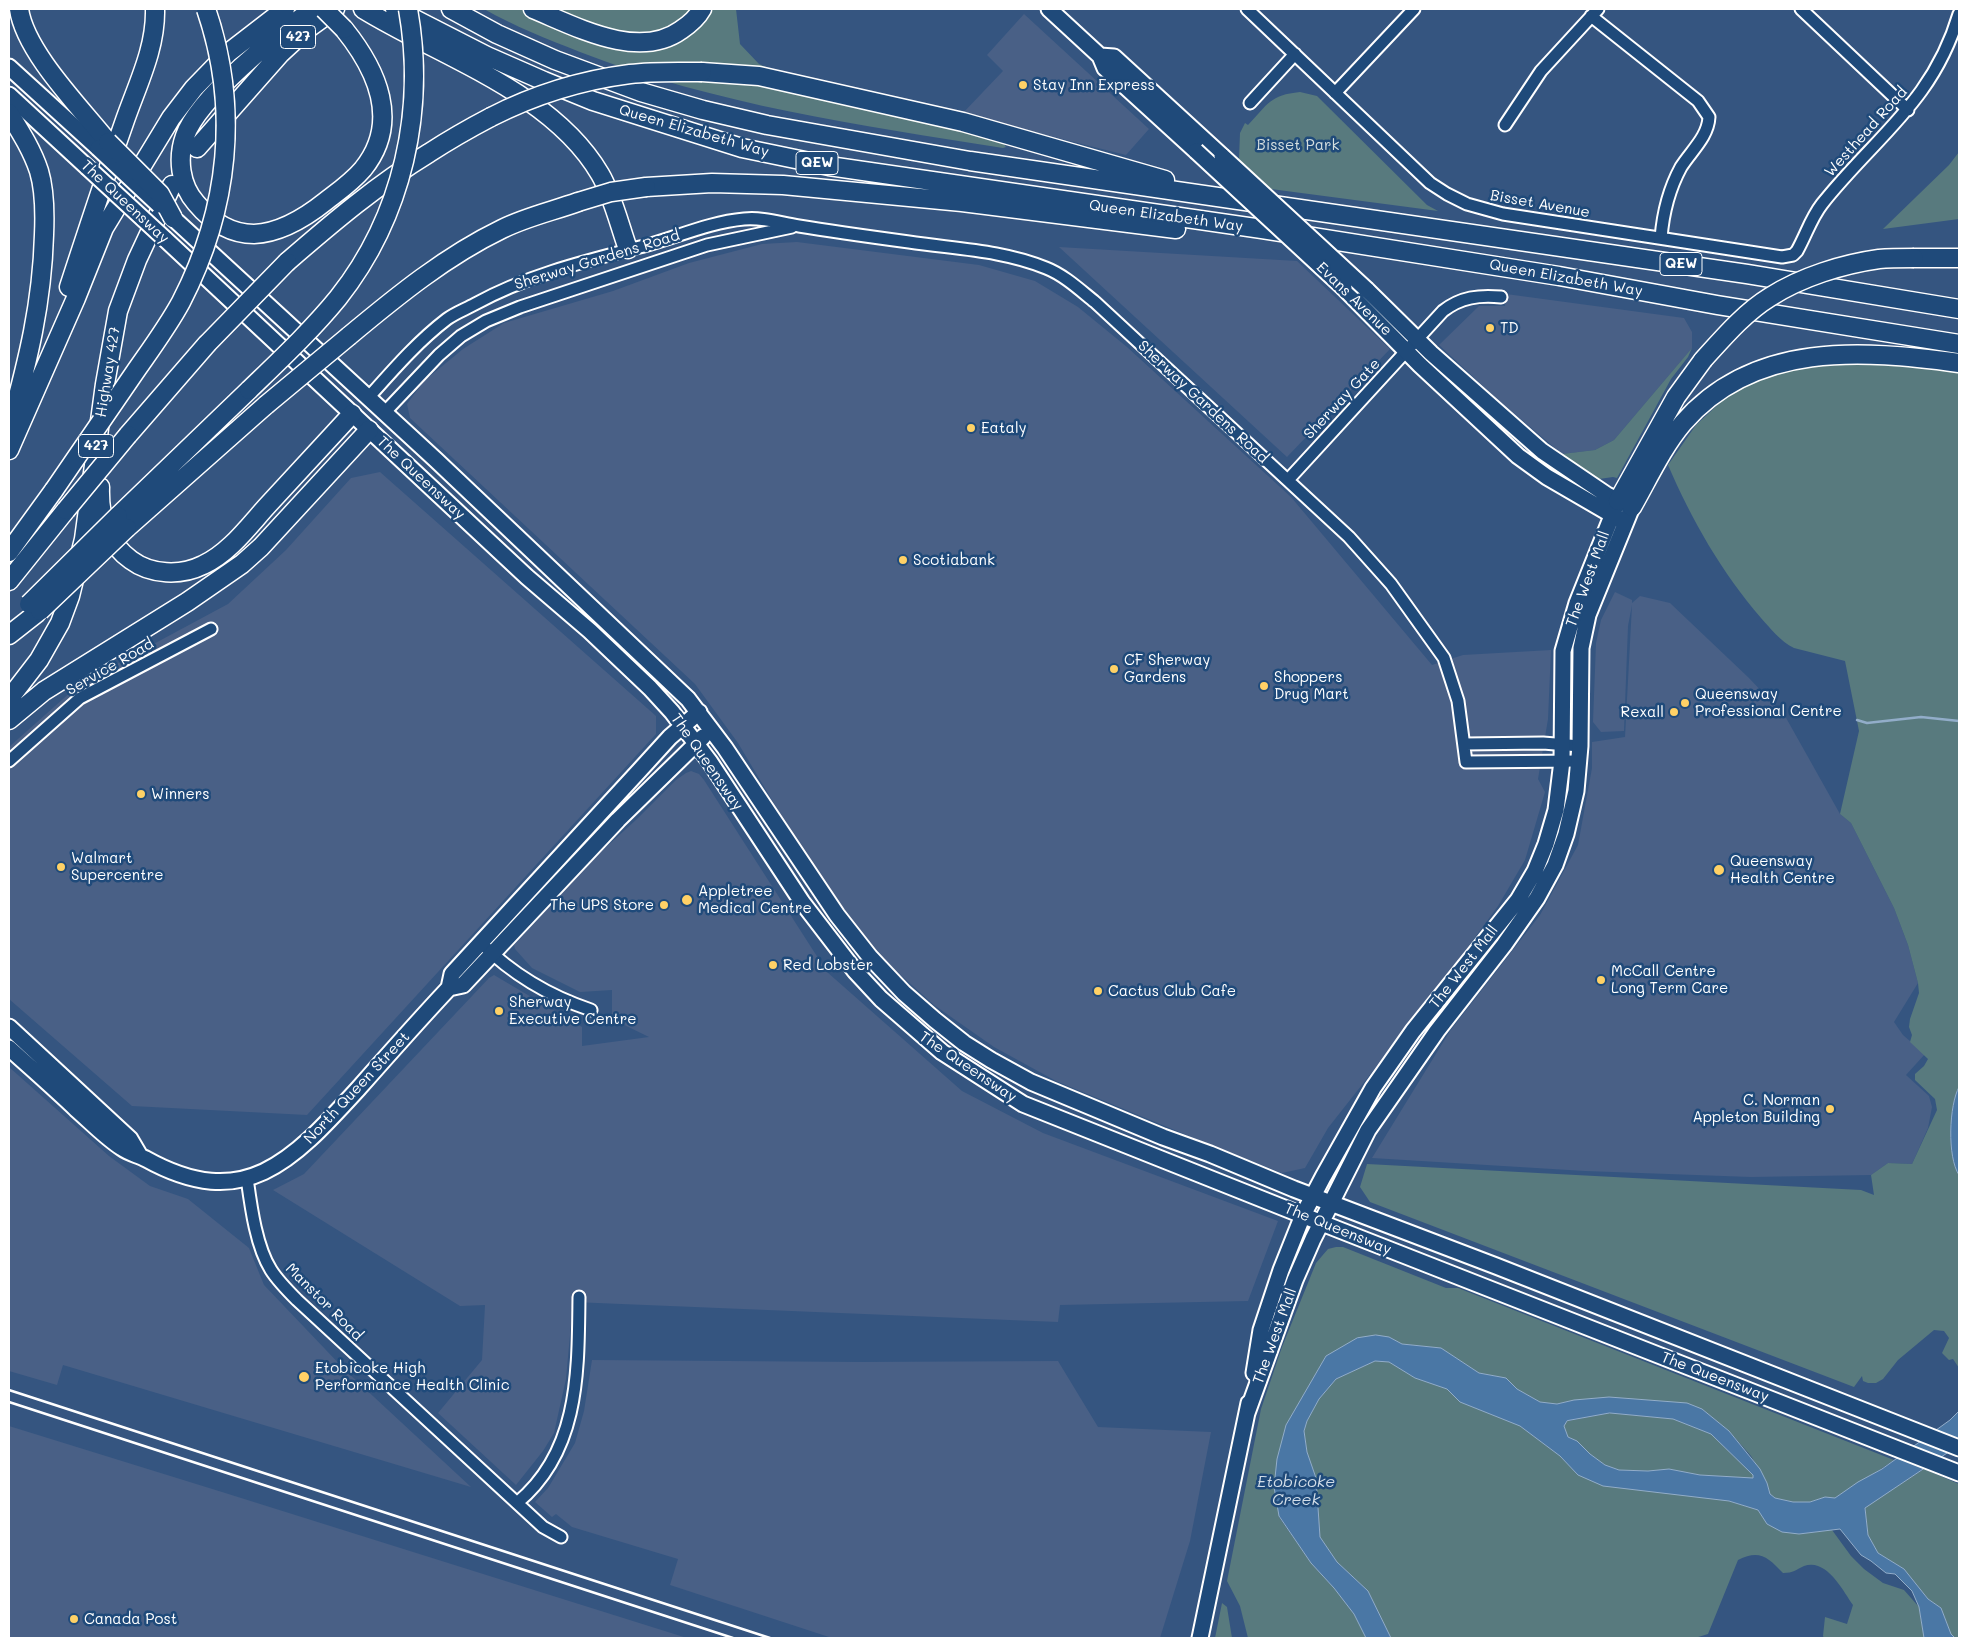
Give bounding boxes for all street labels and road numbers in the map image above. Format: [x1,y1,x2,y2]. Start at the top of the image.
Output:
road number: 427 [280,26,316,48]
street label: Westhead Road [1821,83,1911,181]
street label: Queen Elizabeth Way [617,101,771,161]
road number: QEW [796,152,838,174]
street label: The Queensway [77,157,173,247]
street label: Bisset Avenue [1489,186,1591,222]
street label: Queen Elizabeth Way [1088,196,1244,236]
street label: Sherway Gardens Road [512,226,682,294]
road number: QEW [1660,252,1702,276]
street label: Queen Elizabeth Way [1488,256,1644,300]
street label: Evans Avenue [1312,258,1396,340]
street label: Highway 427 [92,325,124,419]
street label: Sherway Gardens Road [1134,337,1272,467]
street label: Sherway Gate [1300,355,1384,443]
street label: The Queensway [373,433,469,523]
road number: 427 [78,434,114,458]
street label: The West Mall [1562,529,1614,629]
street label: Service Road [63,635,157,699]
street label: The Queensway [667,710,747,814]
street label: The West Mall [1426,922,1502,1012]
street label: North Queen Street [300,1028,414,1148]
street label: The Queensway [916,1028,1020,1106]
street label: The Queensway [1282,1199,1394,1259]
street label: Manstor Road [282,1260,366,1344]
street label: The West Mall [1249,1286,1301,1386]
street label: The Queensway [1659,1348,1771,1406]

